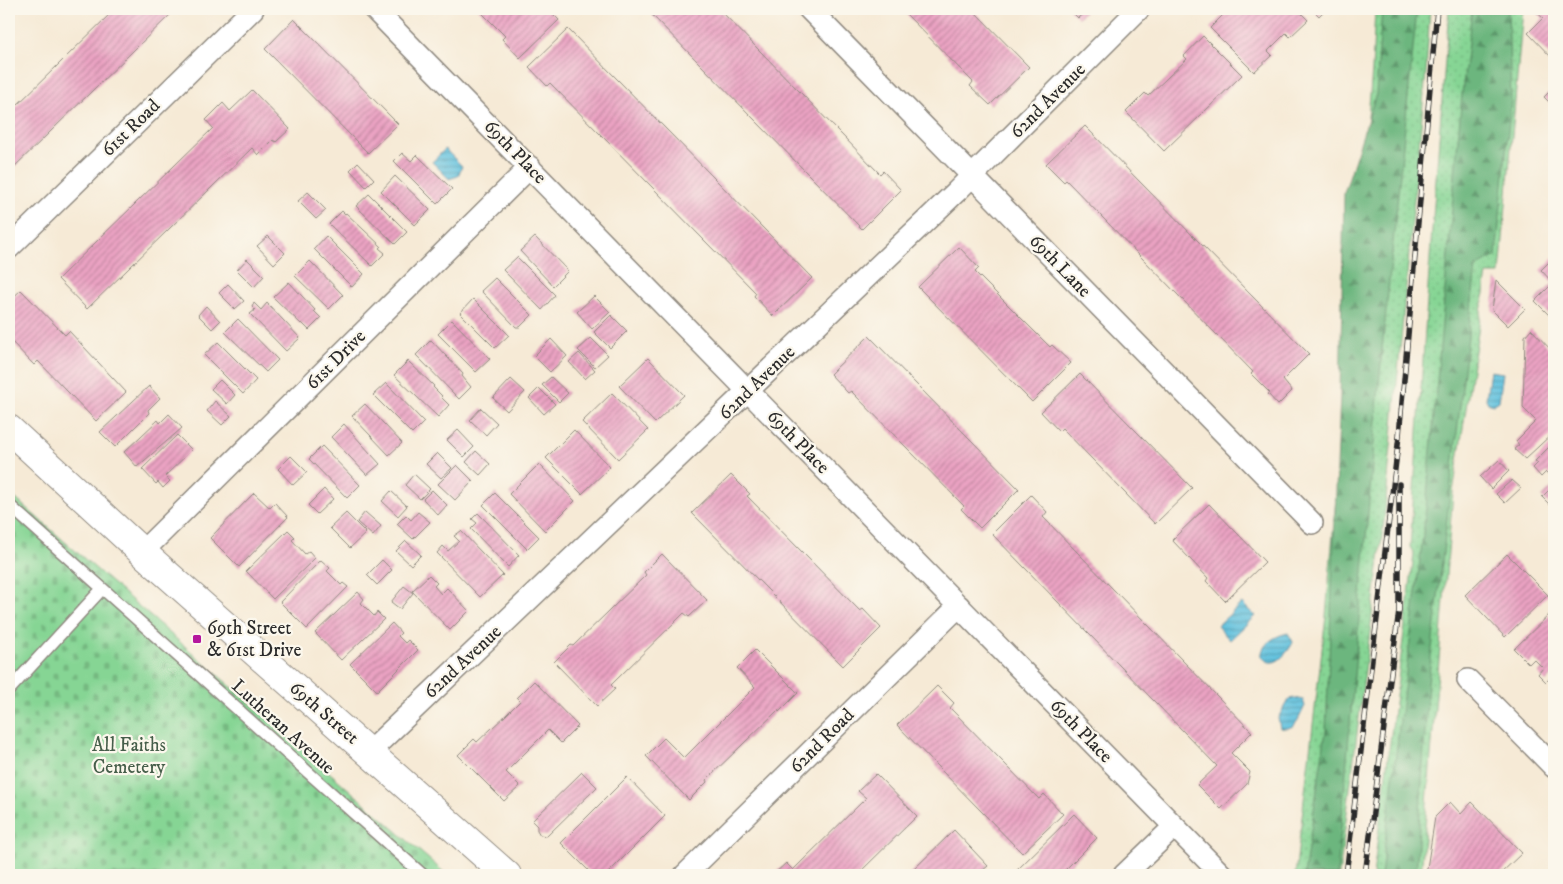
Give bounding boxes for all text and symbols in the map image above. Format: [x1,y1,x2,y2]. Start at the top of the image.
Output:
street label: 62nd Avenue [1005,58,1091,144]
street label: 61st Road [97,94,165,161]
street label: 69th Place [479,115,551,189]
street label: 69th Lane [1024,230,1096,302]
street label: 61st Drive [301,325,371,395]
street label: 62nd Avenue [714,341,800,425]
street label: 69th Place [762,405,834,479]
place label: 69th Street & 61st Drive [207,617,301,662]
street label: 62nd Avenue [420,620,507,704]
marker: 69th Street & 61st Drive [191,633,203,645]
street label: Lutheran Avenue [227,675,339,779]
street label: 69th Street [285,677,363,749]
street label: 69th Place [1045,694,1117,768]
street label: 62nd Road [785,704,859,778]
park label: All Faiths Cemetery [92,734,166,779]

